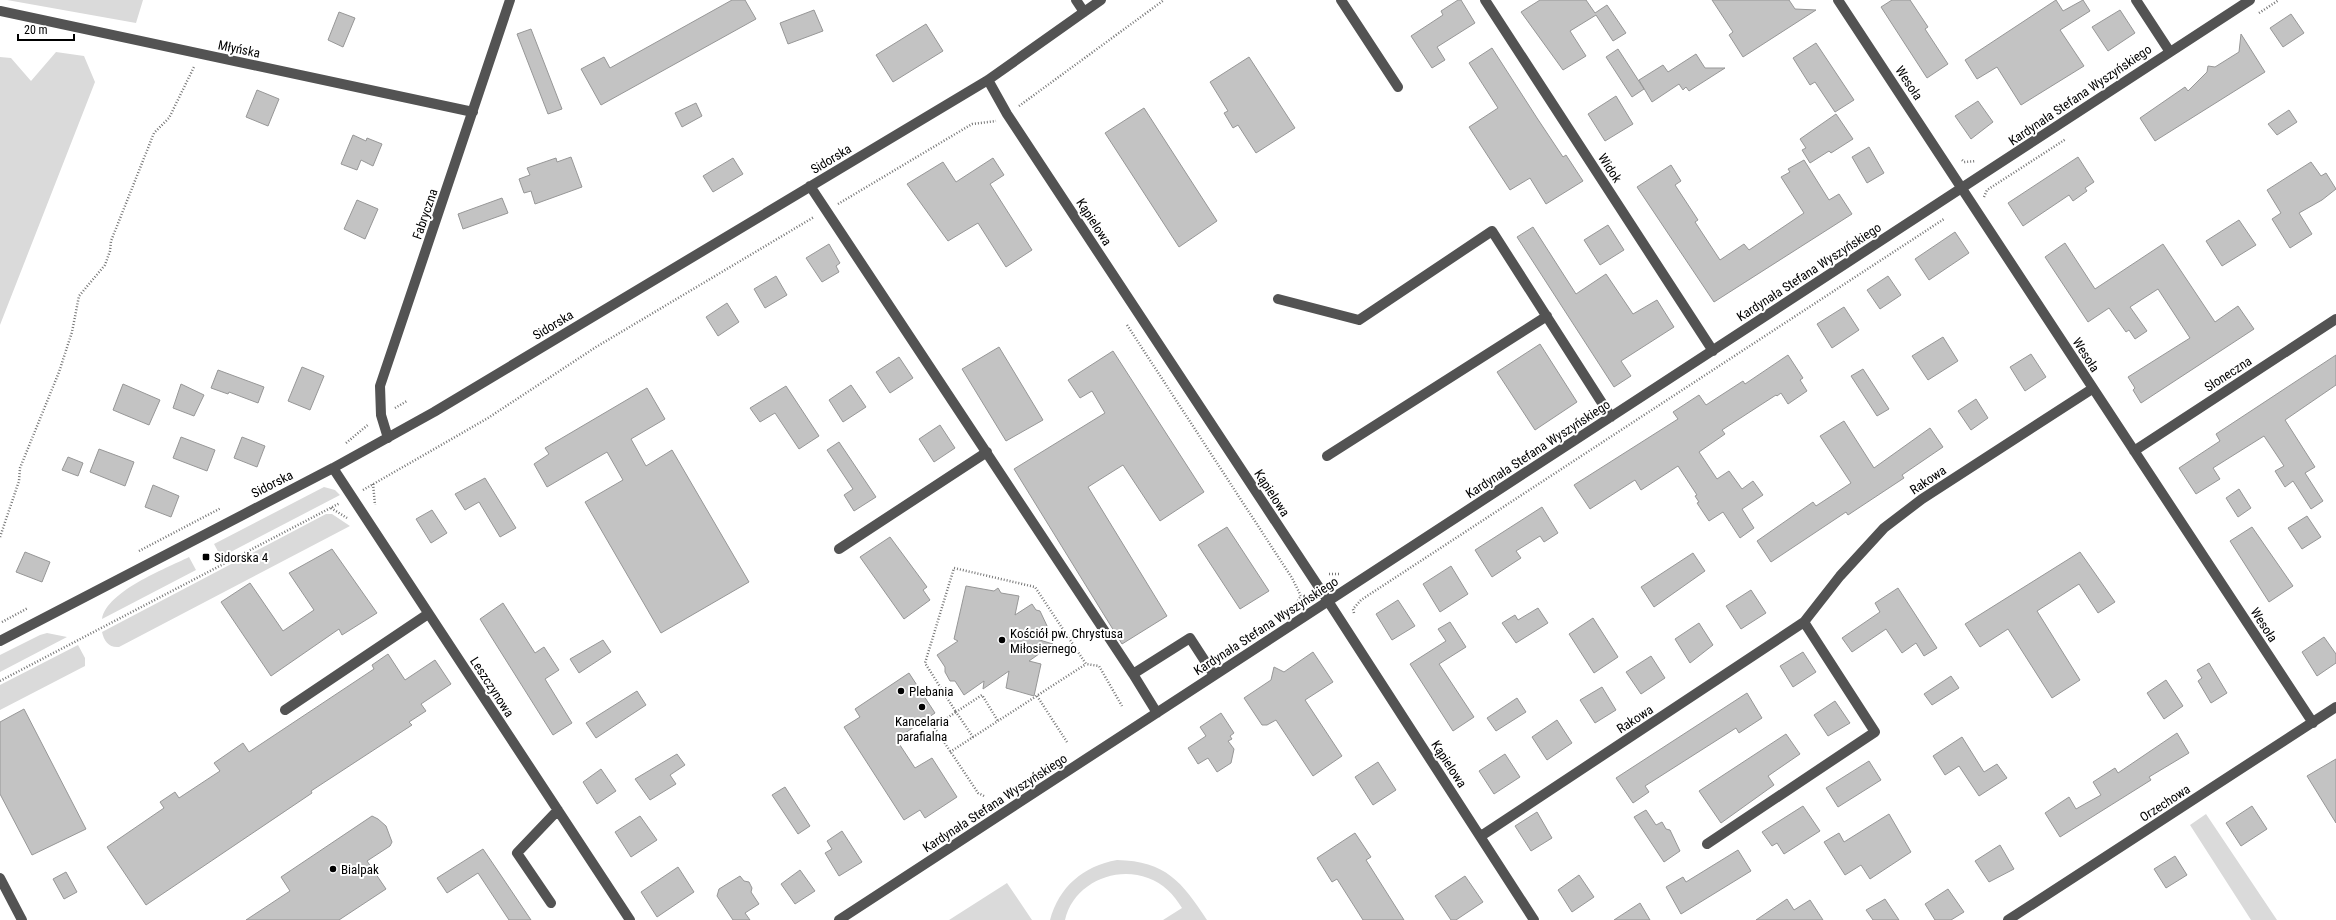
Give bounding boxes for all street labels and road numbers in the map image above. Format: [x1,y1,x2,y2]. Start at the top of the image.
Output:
street label: Młyńska [217,37,261,61]
street label: Kardynała Stefana Wyszyńskiego [2006,42,2154,148]
street label: Wesoła [1892,63,1926,103]
street label: Sidorska [808,141,854,177]
street label: Widok [1595,151,1625,185]
street label: Fabryczna [409,187,441,241]
street label: Kąpielowa [1073,196,1115,248]
street label: Kardynała Stefana Wyszyńskiego [1734,220,1884,324]
street label: Sidorska [530,307,576,343]
street label: Wesoła [2069,335,2103,375]
street label: Słoneczna [2202,353,2254,395]
street label: Kardynała Stefana Wyszyńskiego [1463,397,1613,501]
street label: Rakowa [1907,463,1949,497]
street label: Sidorska [249,467,295,501]
street label: Kąpielowa [1251,467,1293,519]
street label: Kardynała Stefana Wyszyńskiego [1191,574,1341,678]
street label: Wesoła [2247,605,2281,645]
street label: Leszczynowa [467,654,517,720]
street label: Rakowa [1614,702,1656,736]
street label: Kąpielowa [1428,738,1470,790]
street label: Kardynała Stefana Wyszyńskiego [920,751,1070,855]
street label: Orzechowa [2137,781,2193,825]

